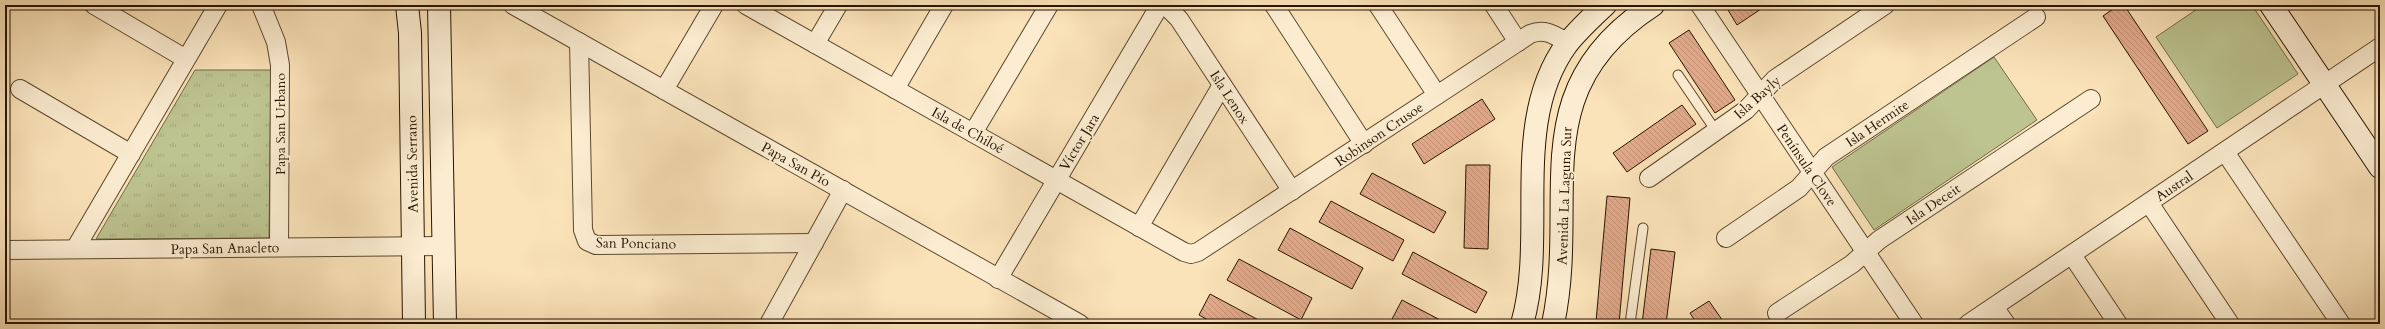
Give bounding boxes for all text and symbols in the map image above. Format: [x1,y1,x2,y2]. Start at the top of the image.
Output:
street label: Isla Lenox [1205,67,1254,128]
street label: Isla Bayly [1730,71,1785,123]
street label: Papa San Urbano [271,73,290,175]
street label: Isla Hermite [1842,95,1913,152]
street label: Robinson Crusoe [1331,98,1427,171]
street label: Isla de Chiloé [928,103,1007,158]
street label: Víctor Jara [1055,110,1104,174]
street label: Avenida Serrano [402,115,423,213]
street label: Península Clove [1772,120,1841,210]
street label: Avenida La Laguna Sur [1553,126,1576,266]
street label: Papa San Pío [758,138,834,191]
street label: Austral [2152,167,2197,206]
street label: Isla Deceit [1902,179,1965,230]
street label: San Ponciano [596,233,677,254]
street label: Papa San Anacleto [171,238,280,259]

